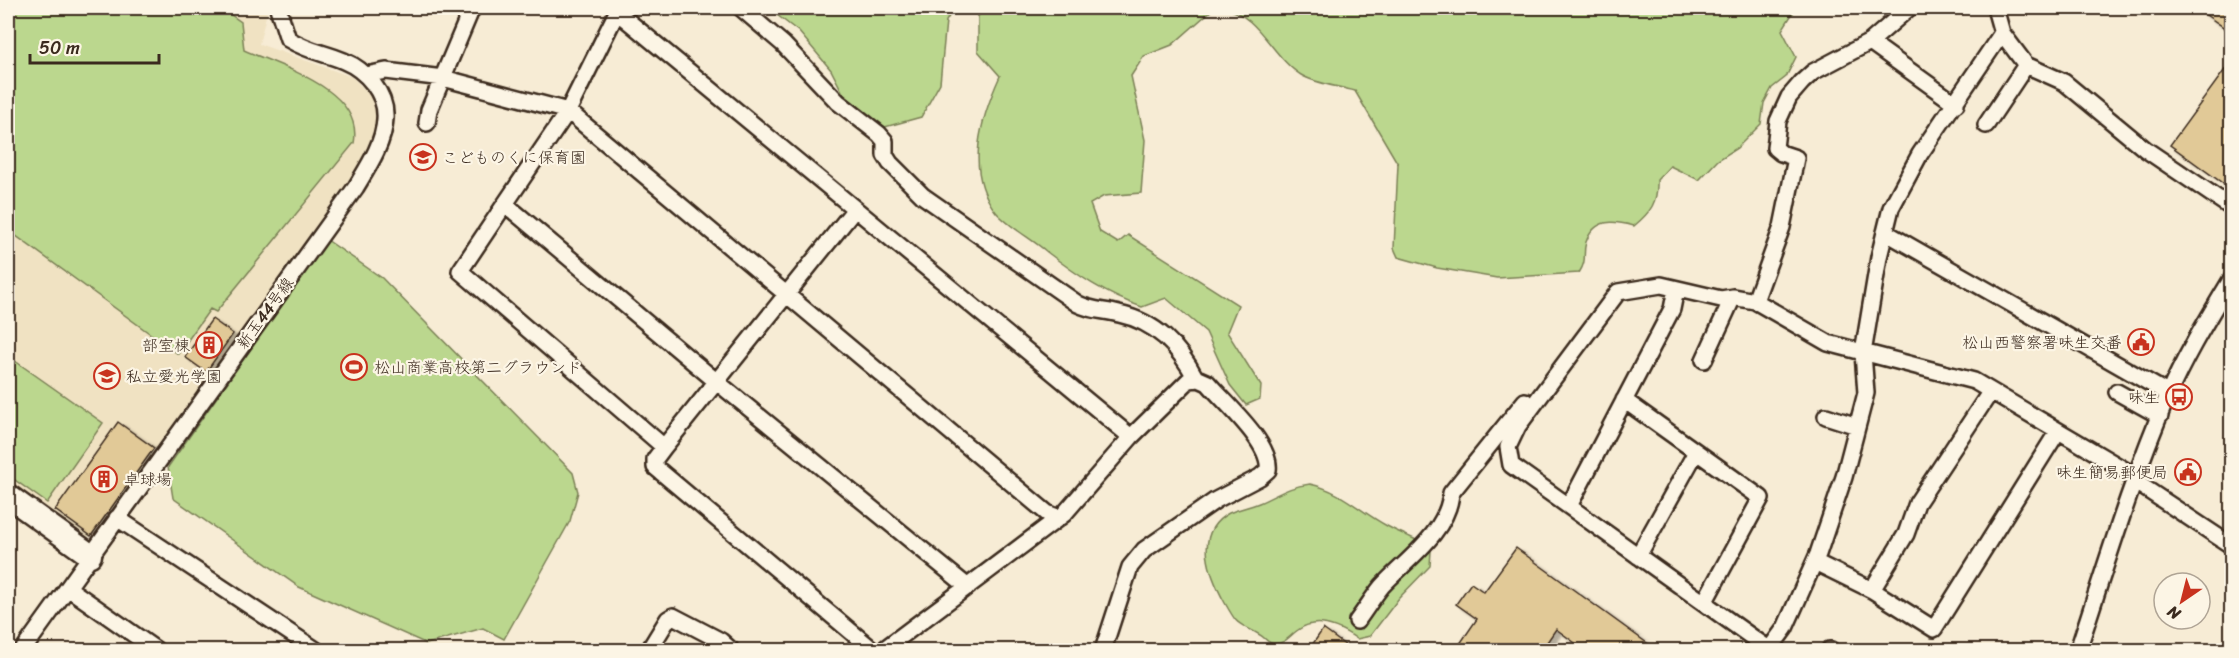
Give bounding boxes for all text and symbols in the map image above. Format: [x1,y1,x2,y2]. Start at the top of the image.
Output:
scale bar [30,27,159,65]
text: 50 m [39,32,80,64]
school or university icon: こどものくに保育園 [408,142,438,172]
place label: こどものくに保育園 [442,143,586,172]
street label: 新玉44号線 [229,270,301,356]
public building icon: 松山西警察署味生交番 [2126,327,2156,357]
place label: 松山西警察署味生交番 [1962,328,2122,357]
building icon: 部室棟 [194,330,224,360]
place label: 部室棟 [142,331,190,360]
sports icon: 松山商業高校第二グラウンド [339,352,369,382]
place label: 松山商業高校第二グラウンド [374,353,582,382]
school or university icon: 私立愛光学園 [92,361,122,391]
place label: 私立愛光学園 [126,362,222,391]
bus stop icon: 味生 [2164,382,2194,412]
place label: 味生 [2128,383,2160,412]
public building icon: 味生簡易郵便局 [2173,457,2203,487]
place label: 味生簡易郵便局 [2056,458,2168,487]
building icon: 卓球場 [89,464,119,494]
place label: 卓球場 [124,465,172,494]
north arrow [2152,571,2212,631]
text: N [2160,597,2187,629]

